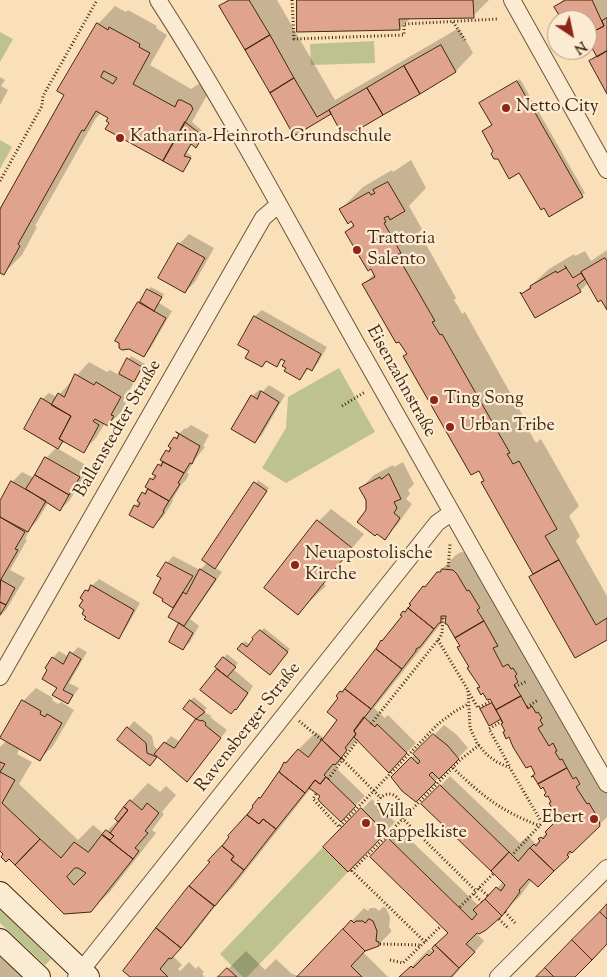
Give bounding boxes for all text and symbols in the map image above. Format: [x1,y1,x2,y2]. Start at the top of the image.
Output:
north arrow [547,10,597,60]
text: N [570,35,590,58]
place label: Netto City [516,97,599,119]
marker: Netto City [500,102,512,114]
place label: Katharina-Heinroth-Grundschule [130,127,392,149]
marker: Katharina-Heinroth-Grundschule [114,132,126,144]
place label: Trattoria Salento [367,229,435,272]
marker: Trattoria Salento [351,244,363,256]
street label: Eisenzahnstraße [360,322,440,442]
street label: Ballenstedter Straße [71,356,167,502]
place label: Ting Song [444,389,524,411]
marker: Ting Song [428,394,440,406]
place label: Urban Tribe [460,416,555,438]
marker: Urban Tribe [444,421,456,433]
place label: Neuapostolische Kirche [305,544,433,586]
marker: Neuapostolische Kirche [289,559,301,571]
street label: Ravensberger Straße [192,659,306,797]
place label: Villa Rappelkiste [376,802,467,844]
place label: Ebert [542,808,584,830]
marker: Ebert [588,813,600,825]
marker: Villa Rappelkiste [360,817,372,829]

